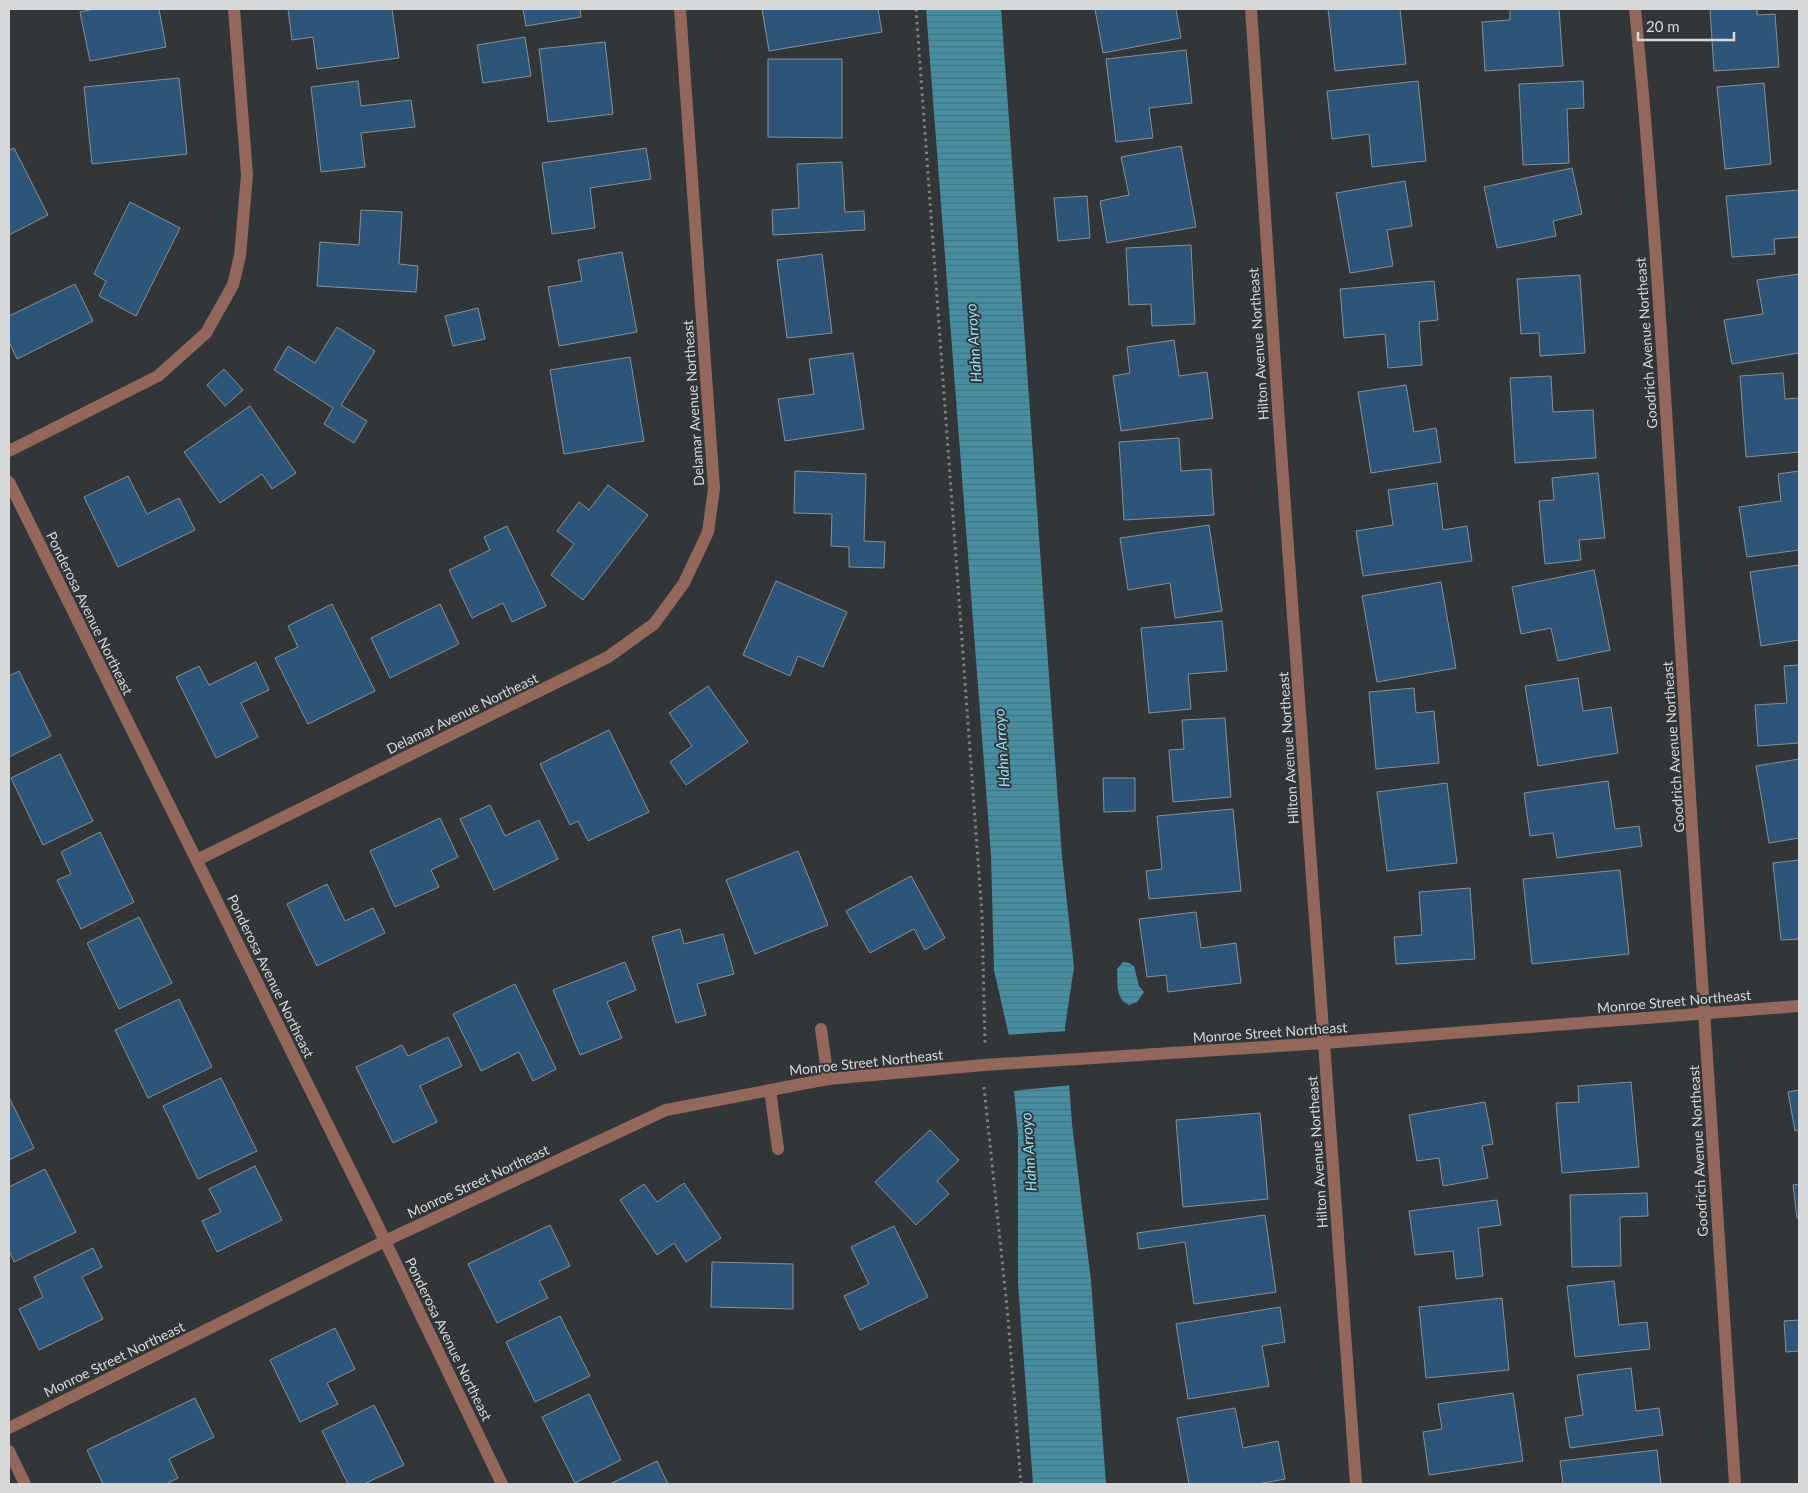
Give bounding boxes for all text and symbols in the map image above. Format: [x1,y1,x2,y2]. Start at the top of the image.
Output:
scale bar [1638,10,1734,42]
text: 20 m [1646,17,1680,35]
street label: Goodrich Avenue Northeast [1632,257,1660,429]
street label: Hilton Avenue Northeast [1244,267,1272,421]
water label: Hahn Arroyo [961,303,985,383]
street label: Delamar Avenue Northeast [679,319,707,487]
street label: Ponderosa Avenue Northeast [43,529,137,697]
street label: Goodrich Avenue Northeast [1659,661,1687,833]
street label: Delamar Avenue Northeast [384,669,540,757]
street label: Hilton Avenue Northeast [1274,671,1302,825]
water label: Hahn Arroyo [989,708,1013,788]
street label: Ponderosa Avenue Northeast [224,892,318,1060]
street label: Monroe Street Northeast [1596,986,1752,1016]
street label: Monroe Street Northeast [1192,1018,1348,1046]
street label: Monroe Street Northeast [788,1045,944,1079]
street label: Goodrich Avenue Northeast [1685,1065,1711,1237]
street label: Hilton Avenue Northeast [1303,1075,1331,1229]
water label: Hahn Arroyo [1016,1112,1040,1192]
street label: Monroe Street Northeast [404,1141,552,1221]
street label: Ponderosa Avenue Northeast [402,1255,496,1423]
street label: Monroe Street Northeast [41,1318,187,1400]

